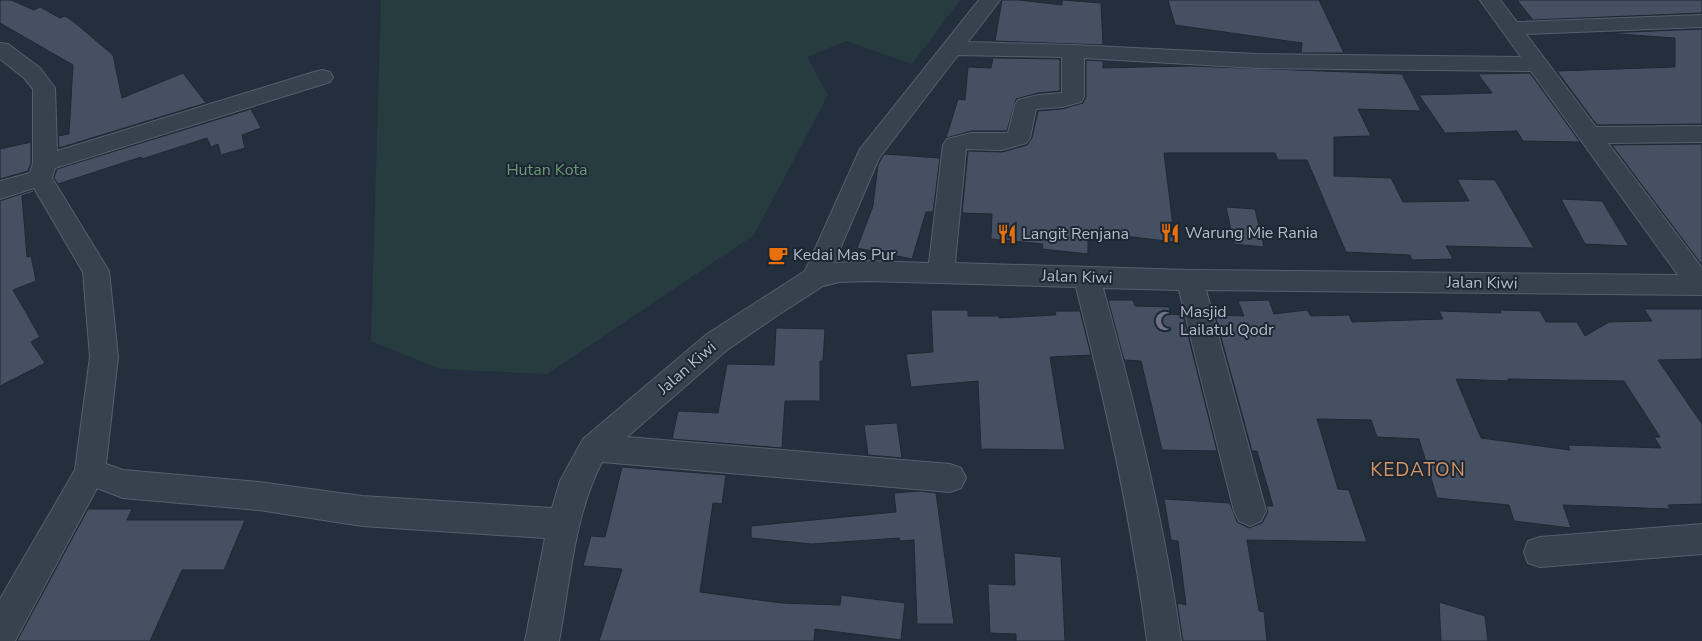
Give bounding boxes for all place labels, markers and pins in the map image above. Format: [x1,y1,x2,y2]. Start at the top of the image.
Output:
restaurant icon: Warung Mie Rania [1159,222,1181,244]
place label: Warung Mie Rania [1185,222,1318,244]
restaurant icon: Langit Renjana [996,223,1018,245]
place label: Langit Renjana [1022,223,1129,245]
cafe icon: Kedai Mas Pur [767,244,789,266]
place label: Kedai Mas Pur [793,244,896,266]
place label: Masjid Lailatul Qodr [1180,301,1274,341]
mosque icon: Masjid Lailatul Qodr [1154,310,1176,332]

